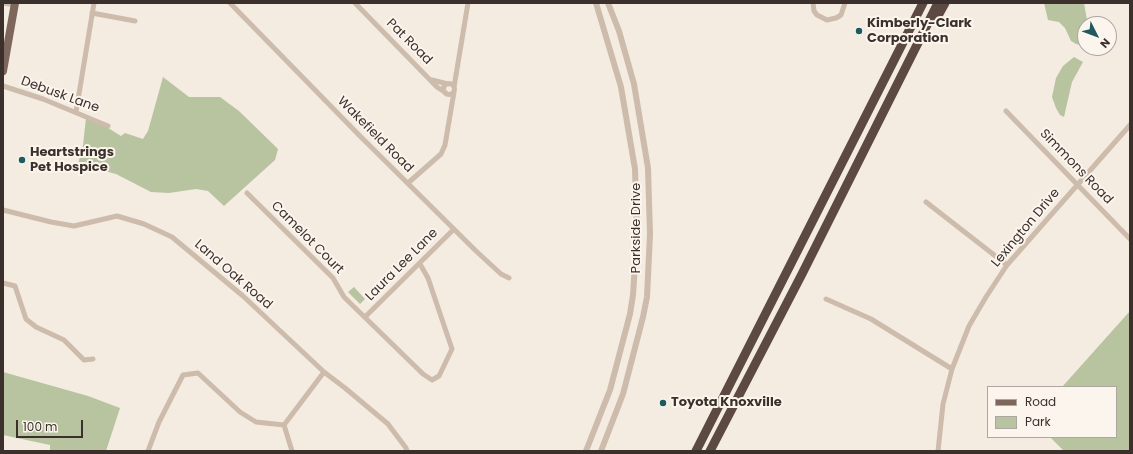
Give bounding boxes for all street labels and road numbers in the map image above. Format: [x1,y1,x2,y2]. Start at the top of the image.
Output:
street label: Pat Road [383,16,435,68]
street label: Debusk Lane [19,74,101,116]
street label: Wakefield Road [334,94,416,176]
street label: Simmons Road [1036,126,1116,208]
street label: Parkside Drive [629,183,645,273]
street label: Lexington Drive [989,186,1063,270]
street label: Camelot Court [267,198,347,278]
street label: Laura Lee Lane [363,226,441,304]
street label: Land Oak Road [191,237,275,313]

